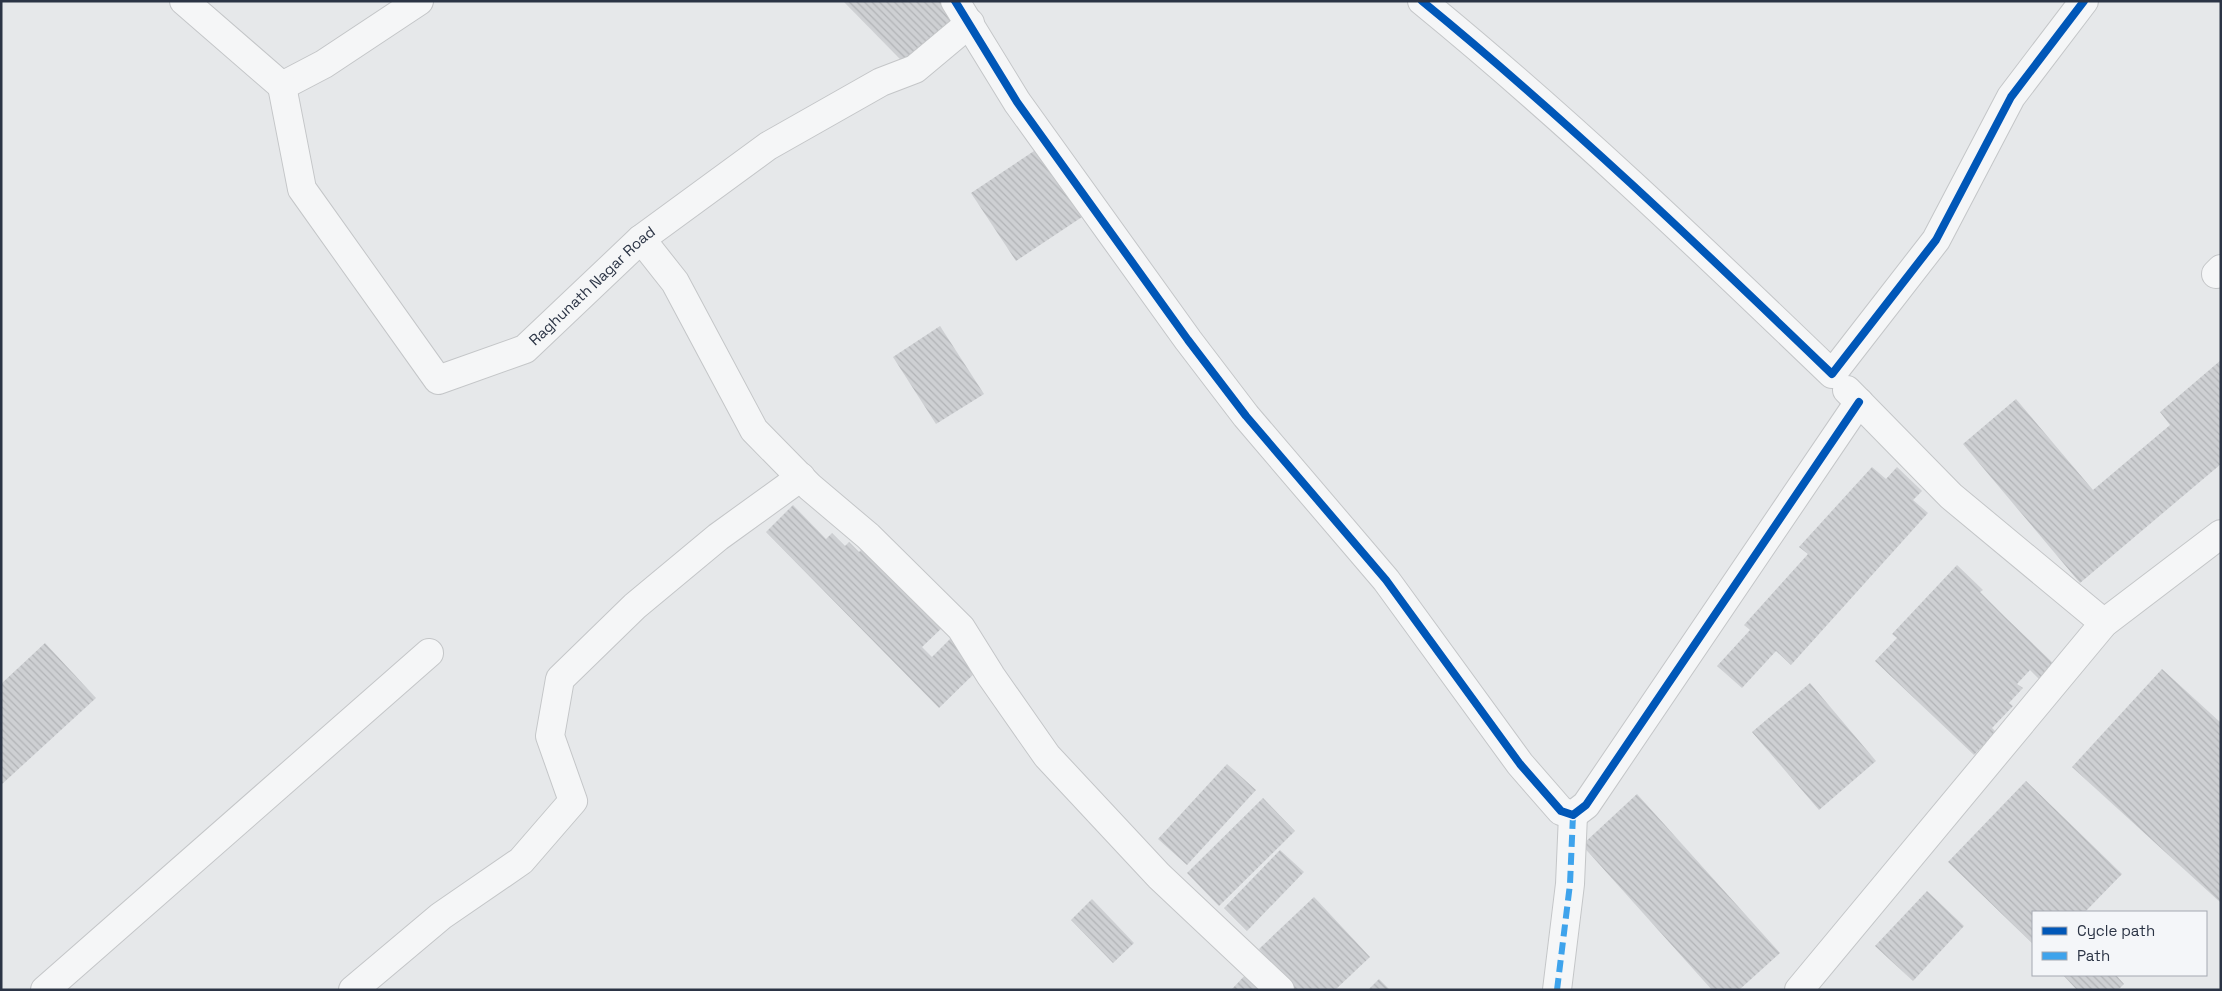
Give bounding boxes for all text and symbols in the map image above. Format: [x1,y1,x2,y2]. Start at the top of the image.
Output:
street label: Raghunath Nagar Road [525,222,659,349]
legend [2032,911,2207,976]
text: Cycle path [2077,921,2155,940]
text: Path [2077,946,2110,965]

